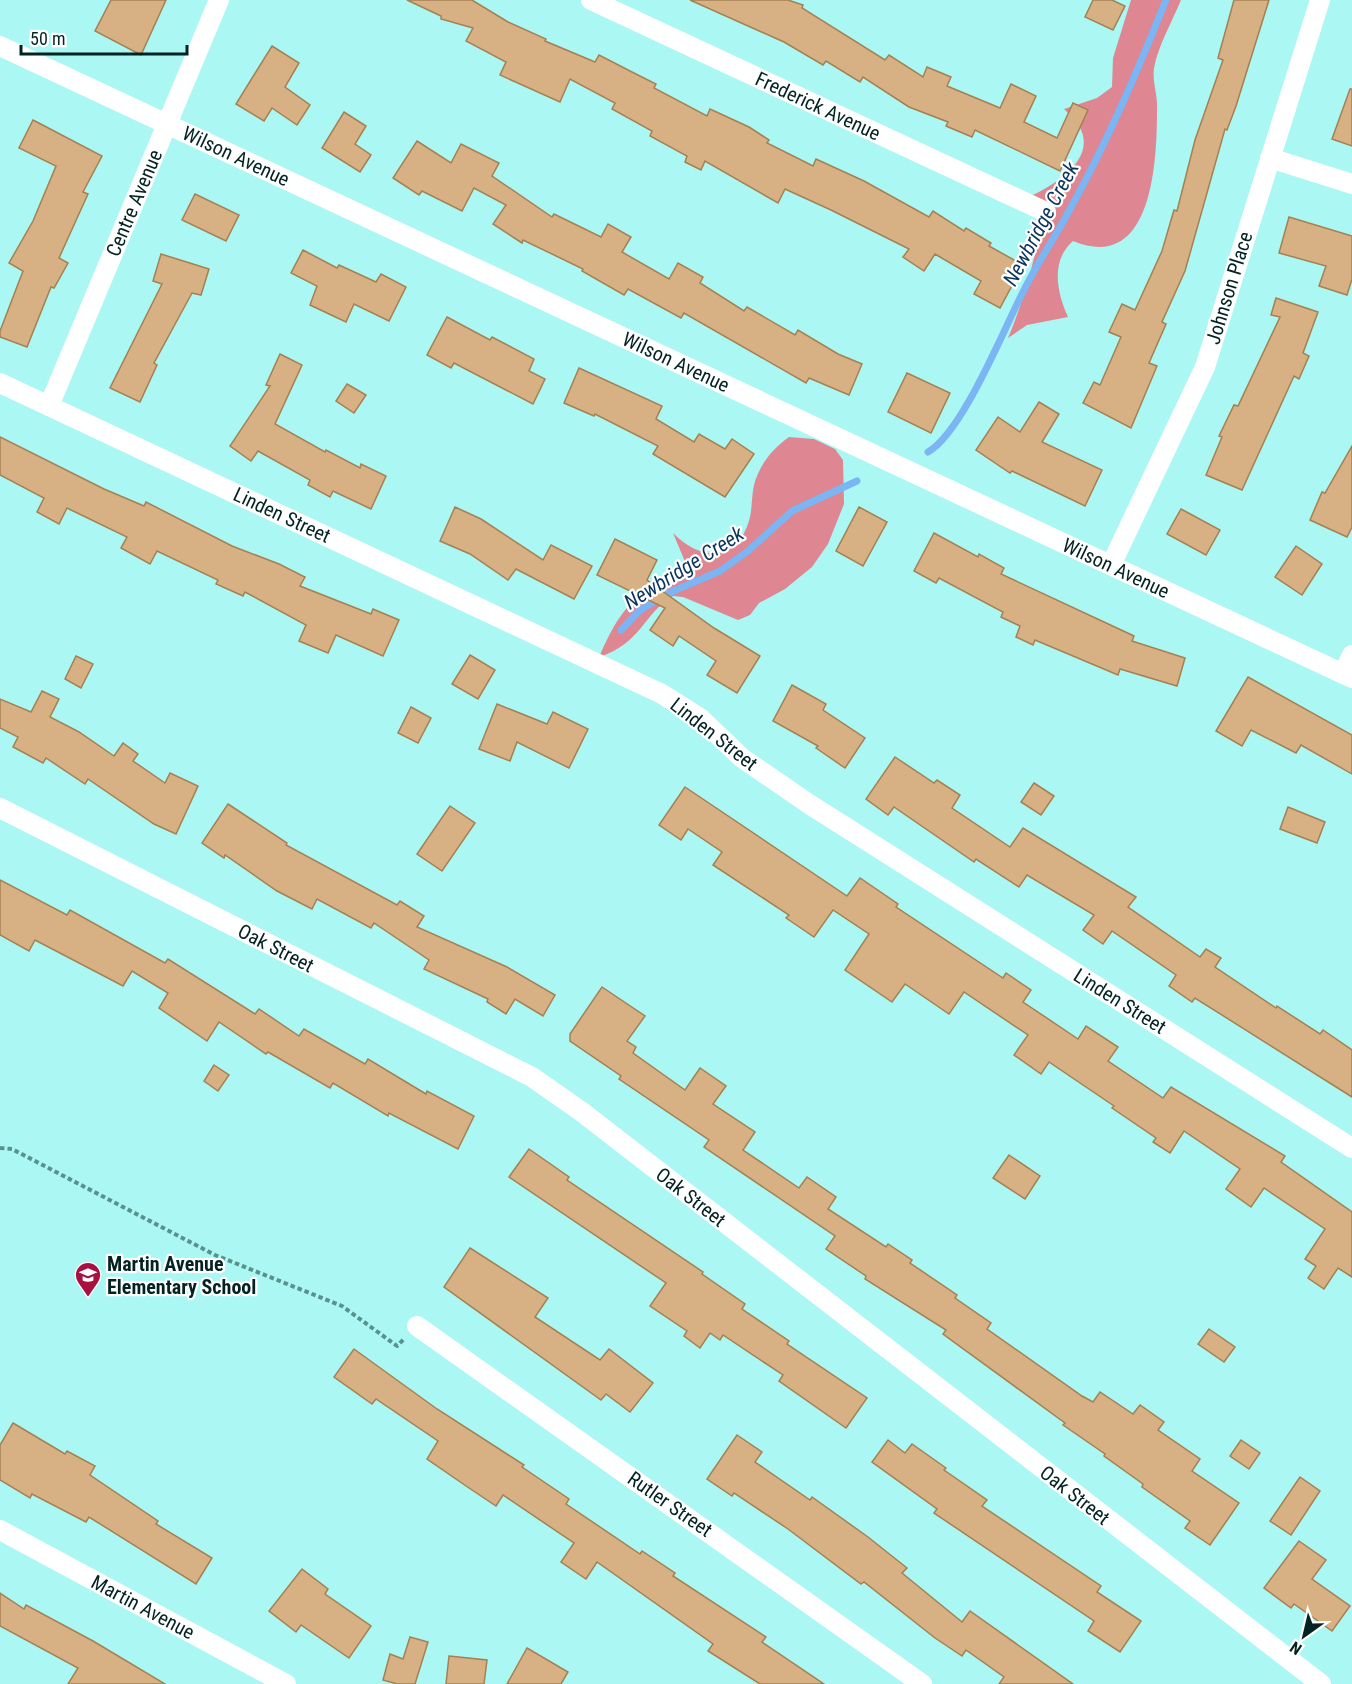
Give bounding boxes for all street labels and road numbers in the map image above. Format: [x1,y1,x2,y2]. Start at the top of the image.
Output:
street label: Frederick Avenue [752,67,884,145]
street label: Wilson Avenue [179,121,293,191]
street label: Centre Avenue [101,146,167,260]
street label: Johnson Place [1201,229,1257,347]
street label: Wilson Avenue [619,327,733,397]
street label: Linden Street [230,482,334,548]
street label: Wilson Avenue [1059,533,1173,603]
street label: Linden Street [666,692,763,776]
street label: Oak Street [234,919,318,977]
street label: Linden Street [1069,963,1171,1039]
street label: Oak Street [651,1162,731,1232]
street label: Oak Street [1035,1460,1115,1530]
street label: Rutler Street [623,1466,717,1542]
street label: Martin Avenue [87,1570,199,1644]

